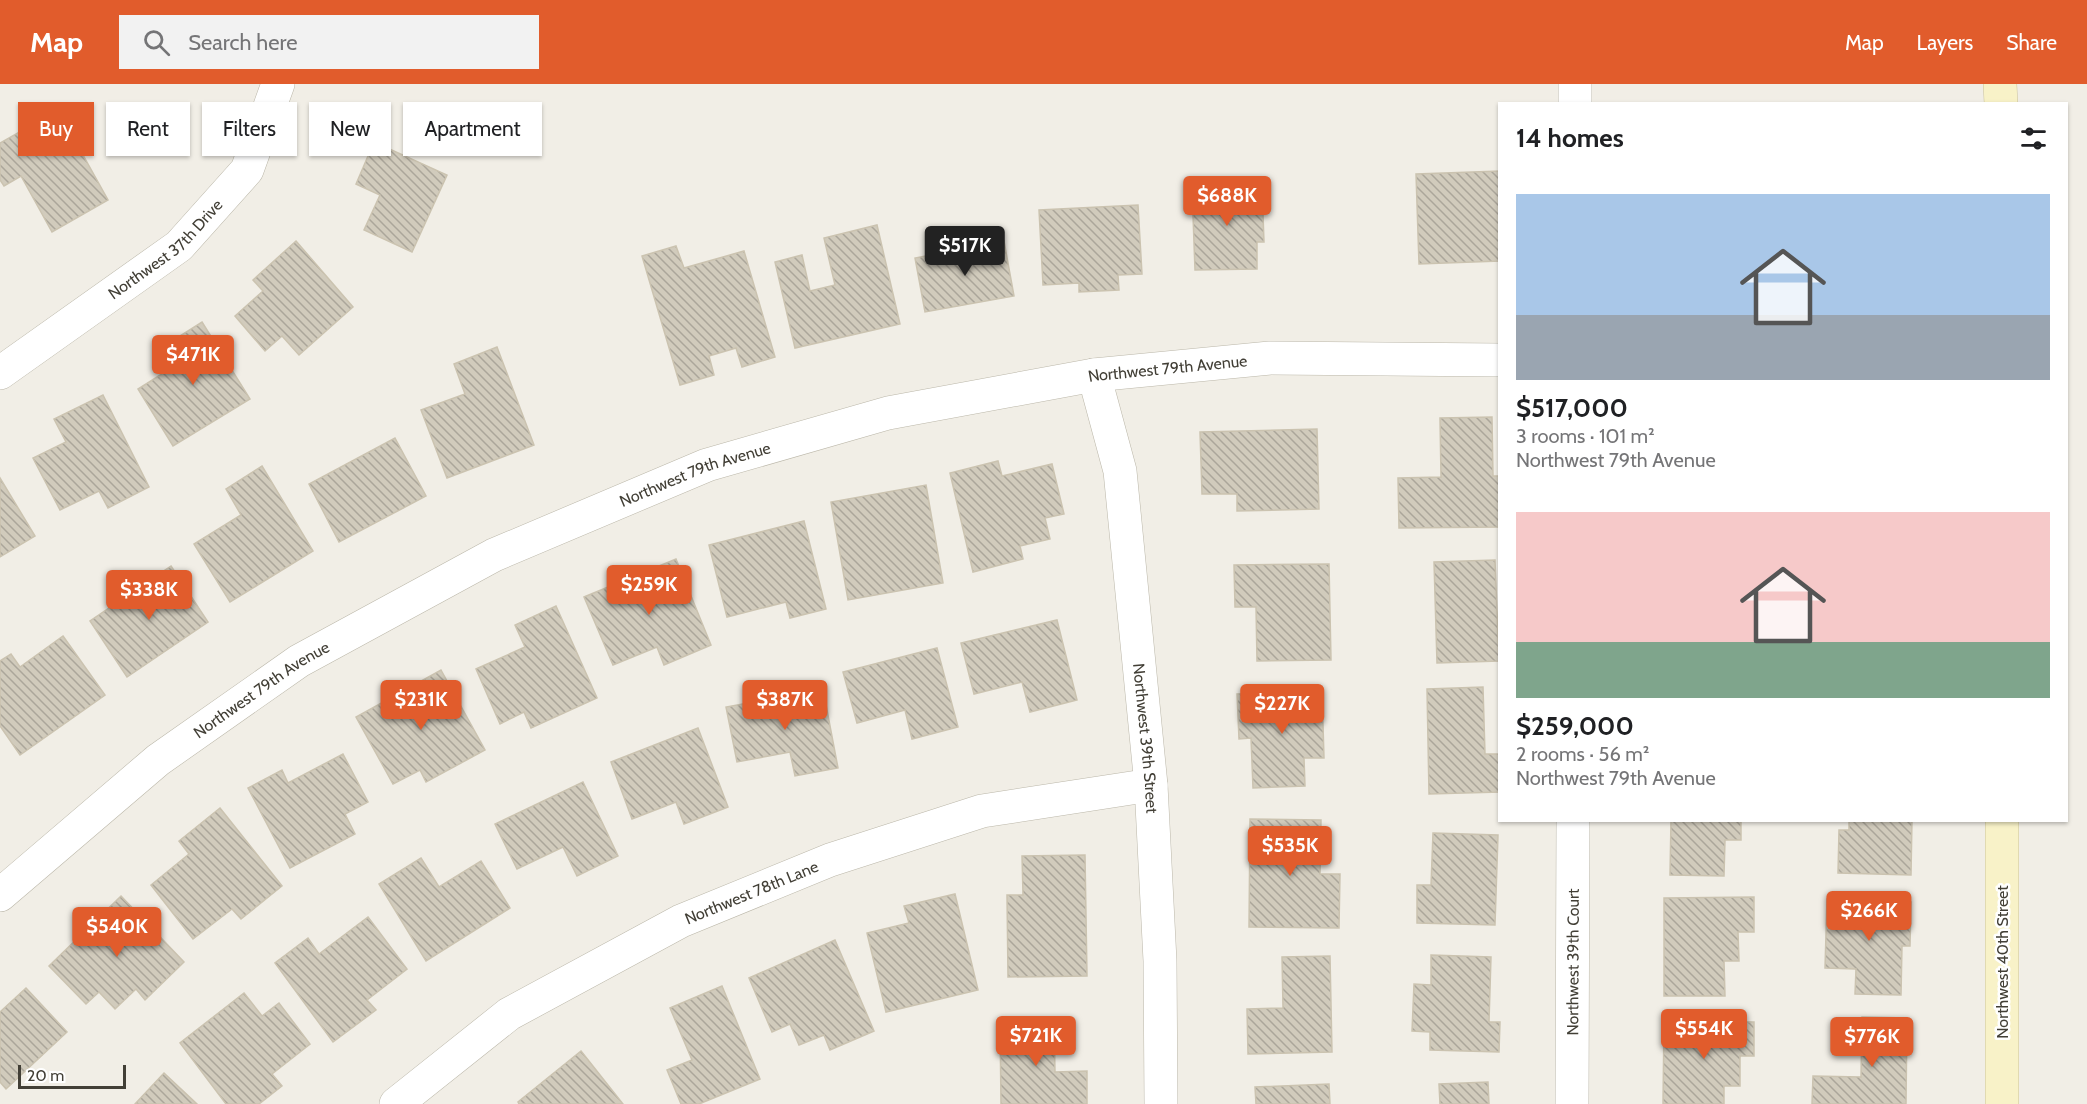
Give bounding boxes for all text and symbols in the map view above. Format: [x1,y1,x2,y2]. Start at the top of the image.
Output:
search box [119,15,539,69]
text: Map [30,25,83,59]
icon: search [140,26,173,59]
text: Search here [188,29,297,56]
text: Map [1845,30,1884,55]
text: Layers [1917,30,1973,55]
text: Share [2006,30,2057,55]
chip: Buy [18,102,94,156]
chip: Rent [106,102,190,156]
chip: Filters [202,102,297,156]
chip: New [309,102,391,156]
chip: Apartment [403,102,542,156]
text: 14 homes [1516,122,1624,154]
icon: filters [2017,122,2050,155]
pin: $688K [1185,176,1269,227]
text: $688K [1197,183,1257,207]
street label: Northwest 37th Drive [104,195,226,303]
pin: $517K [923,226,1007,277]
text: $517K [939,233,991,257]
icon: home [1729,233,1837,341]
pin: $471K [151,335,235,386]
text: $471K [166,342,220,366]
street label: Northwest 79th Avenue [1086,351,1248,385]
text: $517,000 [1516,392,1628,424]
text: 3 rooms · 101 m² [1516,424,1655,448]
street label: Northwest 79th Avenue [617,438,773,510]
text: Northwest 79th Avenue [1516,448,1716,472]
icon: home [1729,551,1837,659]
pin: $259K [607,565,691,616]
pin: $338K [107,570,191,621]
text: $259K [621,572,677,596]
text: $338K [120,577,178,601]
street label: Northwest 79th Avenue [190,637,332,742]
street label: Northwest 39th Street [1130,662,1162,815]
pin: $231K [379,680,463,731]
pin: $387K [743,680,827,731]
pin: $227K [1240,684,1324,735]
text: $231K [395,687,447,711]
text: $387K [756,687,814,711]
text: $227K [1254,691,1310,715]
text: $259,000 [1516,710,1634,742]
text: 2 rooms · 56 m² [1516,742,1649,766]
text: Northwest 79th Avenue [1516,766,1716,790]
pin: $535K [1248,826,1332,877]
text: $535K [1262,833,1318,857]
street label: Northwest 78th Lane [682,856,821,928]
street label: Northwest 40th Street [1993,885,2012,1039]
street label: Northwest 39th Court [1563,888,1582,1036]
pin: $266K [1827,891,1911,942]
text: $266K [1840,898,1898,922]
pin: $540K [75,907,159,958]
text: $540K [86,914,148,938]
pin: $554K [1662,1009,1746,1060]
pin: $721K [994,1016,1078,1067]
text: $554K [1675,1016,1733,1040]
pin: $776K [1830,1017,1914,1068]
text: $721K [1010,1023,1062,1047]
text: $776K [1844,1024,1900,1048]
scale bar [18,1062,126,1090]
text: 20 m [27,1066,64,1085]

